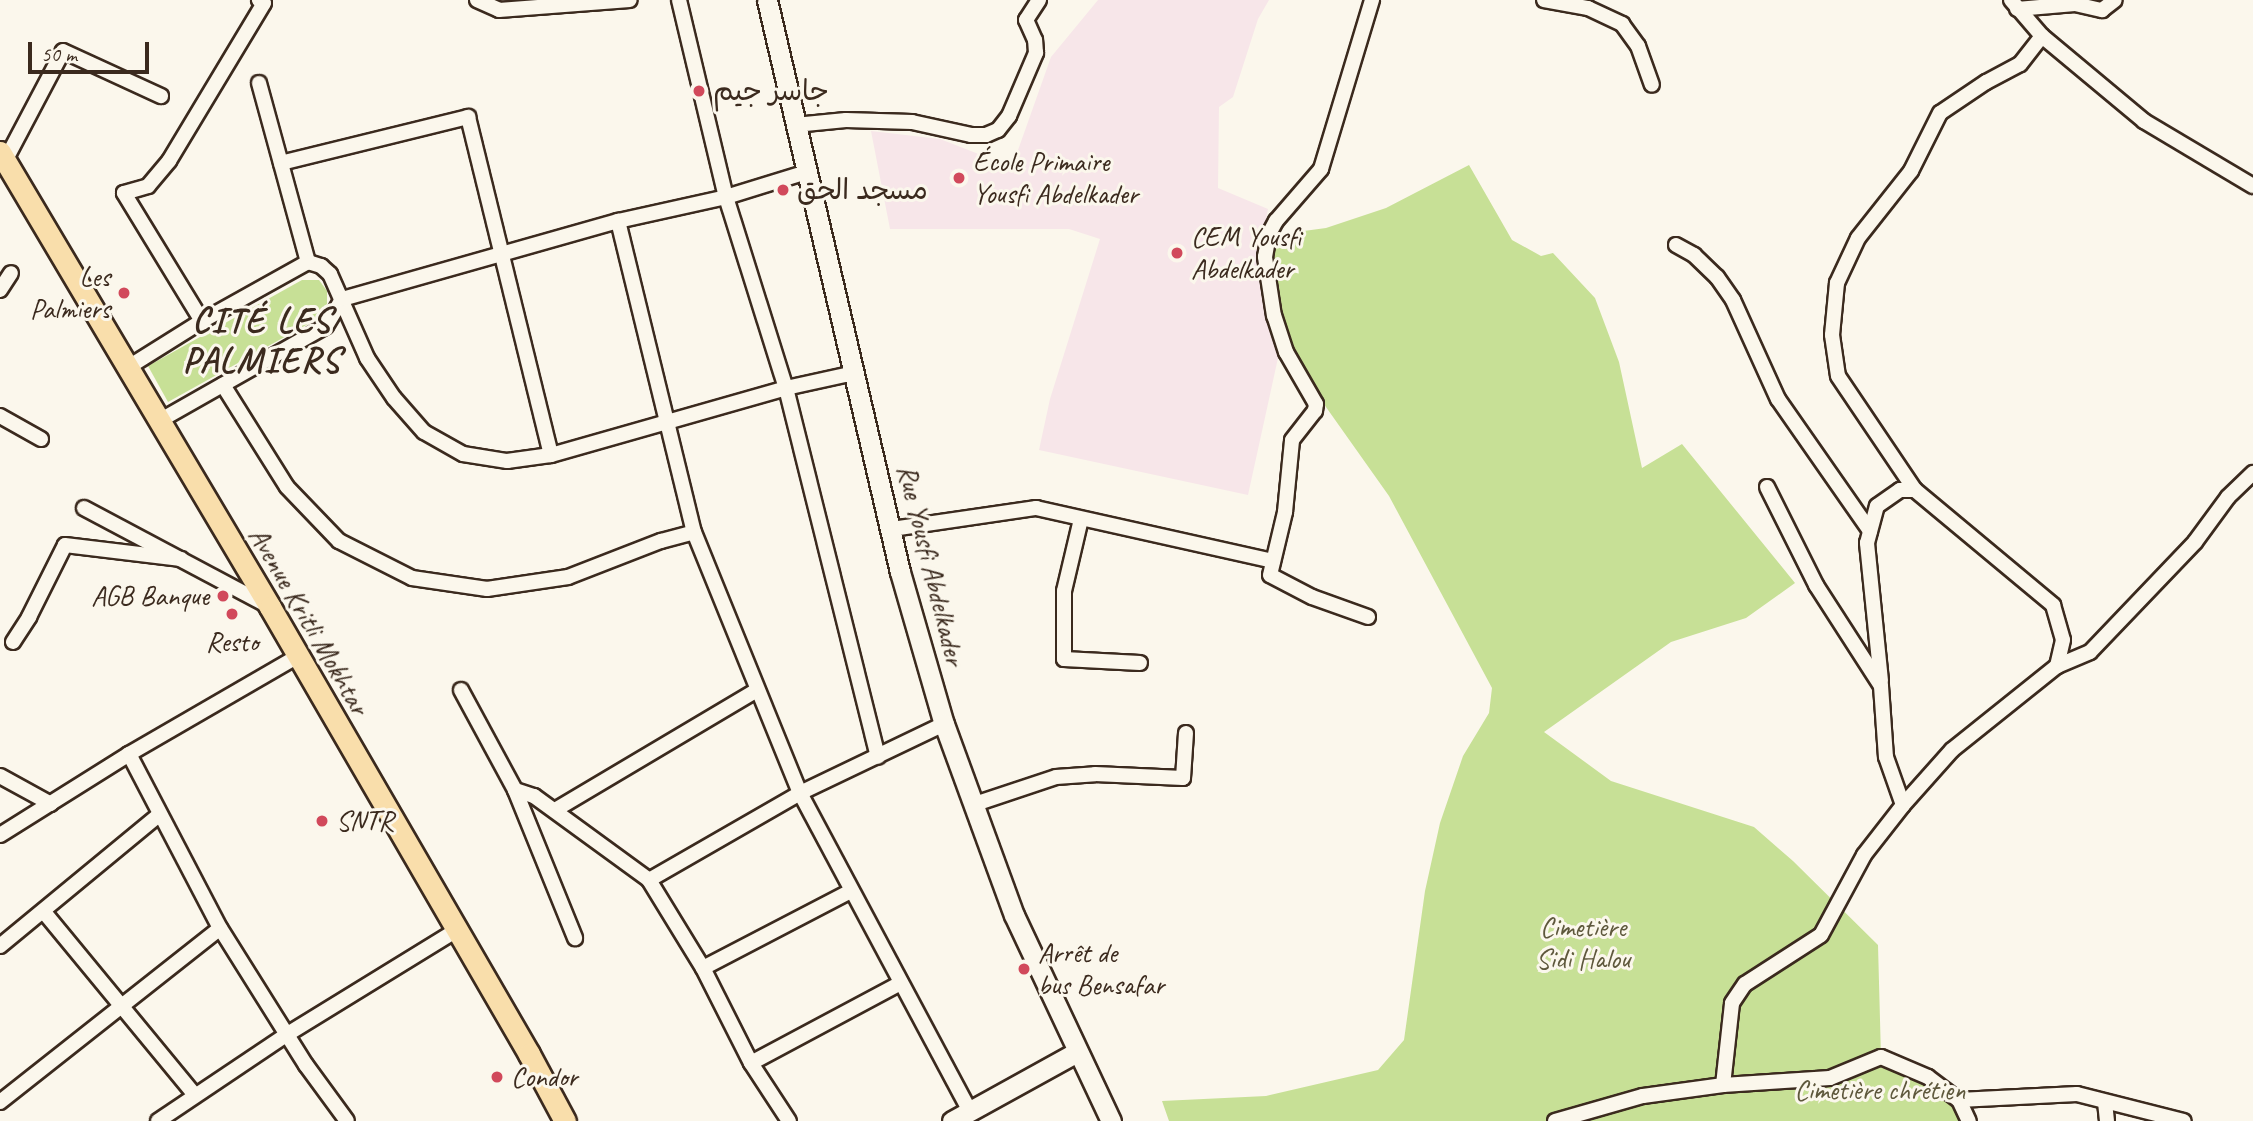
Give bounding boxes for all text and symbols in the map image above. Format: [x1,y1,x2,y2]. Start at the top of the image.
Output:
scale bar [32,28,152,72]
text: 50 m [41,41,77,67]
place label: جاسر جيم [713,74,829,108]
marker: جاسر جيم [691,83,707,99]
place label: École Primaire Yousfi Abdelkader [973,145,1138,211]
marker: École Primaire Yousfi Abdelkader [951,170,967,186]
place label: مسجد الحق [797,173,928,207]
marker: مسجد الحق [775,182,791,198]
place label: CEM Yousfi Abdelkader [1191,220,1301,286]
marker: CEM Yousfi Abdelkader [1169,245,1185,261]
place label: Les Palmiers [30,260,110,326]
marker: Les Palmiers [116,285,132,301]
district label: CITÉ LES PALMIERS [184,300,340,382]
street label: Rue Yousfi Abdelkader [890,461,972,669]
street label: Avenue Kritli Mokhtar [242,522,376,720]
place label: AGB Banque [91,579,209,613]
marker: AGB Banque [215,588,231,604]
marker: Resto [224,606,240,622]
place label: Resto [206,625,258,659]
place label: SNTR [336,804,393,838]
marker: SNTR [314,813,330,829]
park label: Cimetière Sidi Halou [1535,910,1631,976]
place label: Arrêt de bus Bensafar [1038,936,1163,1002]
marker: Arrêt de bus Bensafar [1016,961,1032,977]
place label: Condor [511,1060,578,1094]
marker: Condor [489,1069,505,1085]
park label: Cimetière chrétien [1795,1073,1965,1107]

